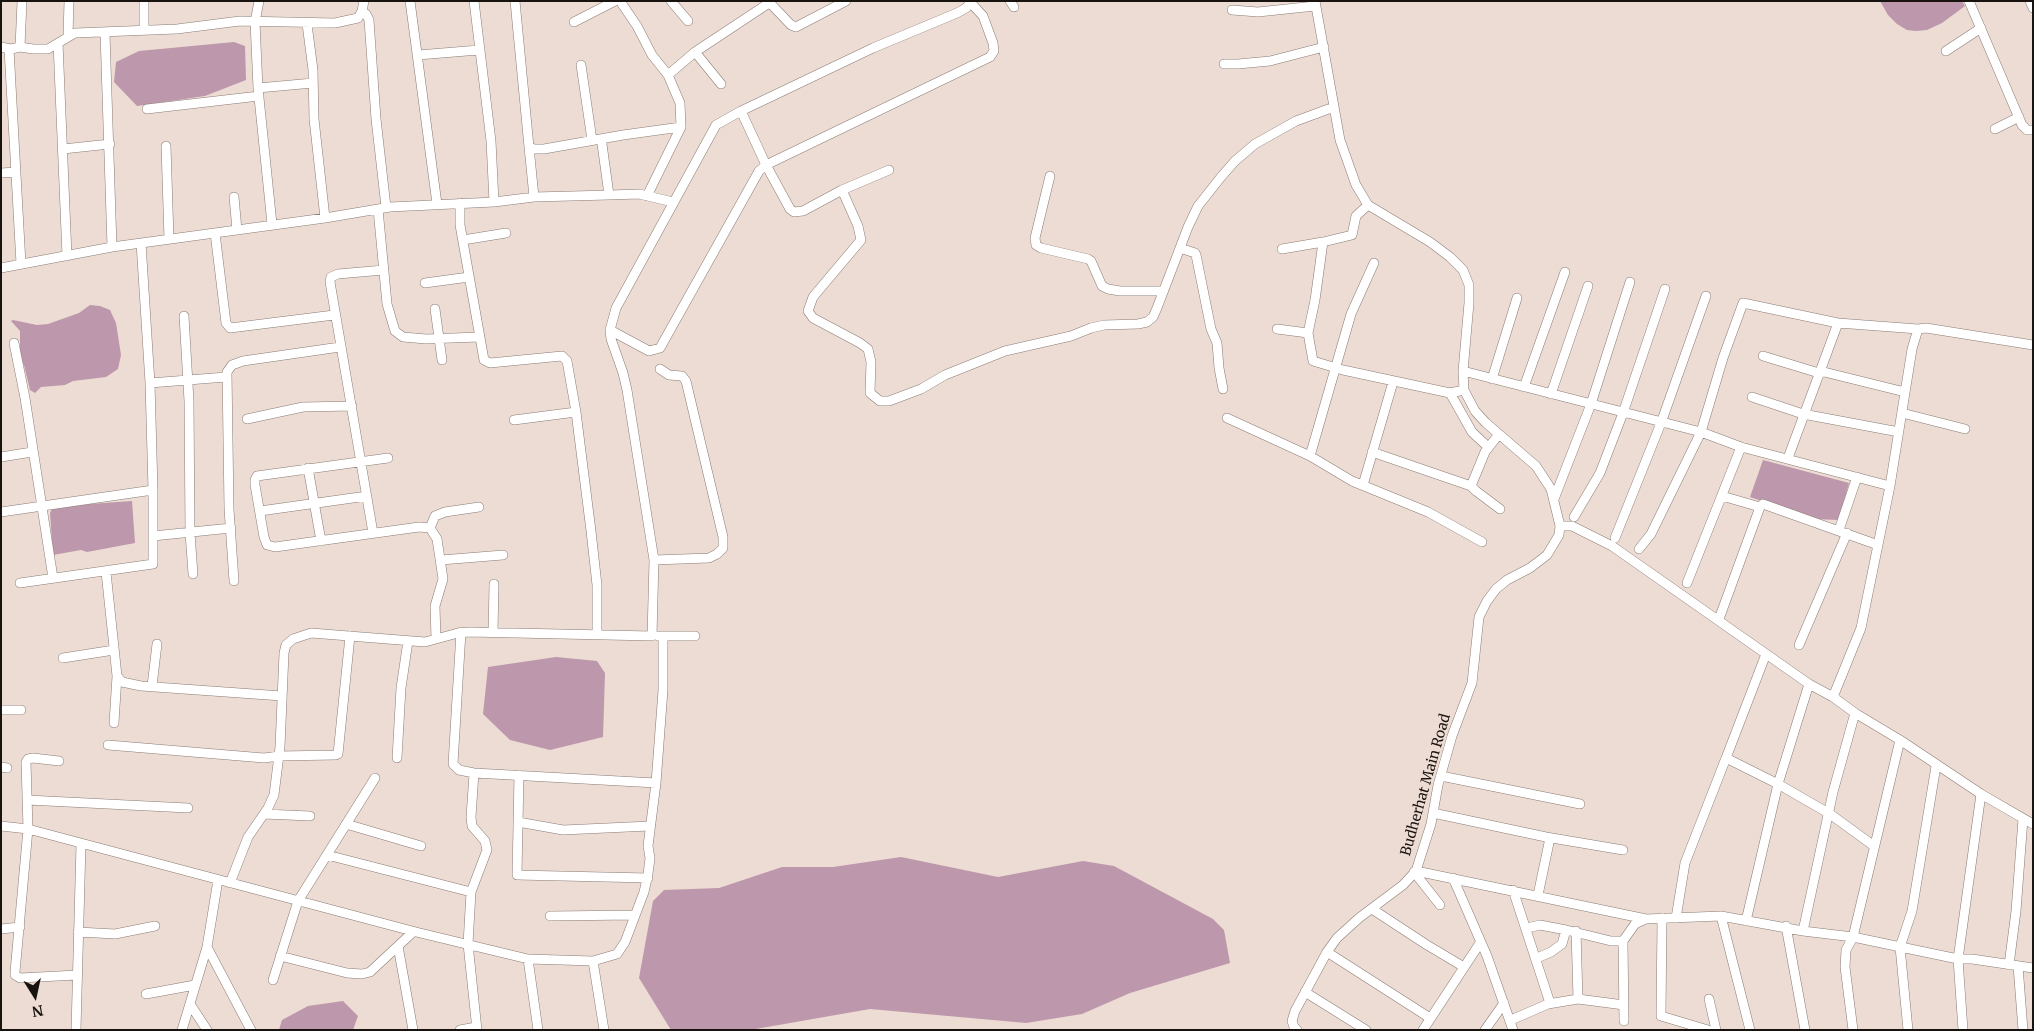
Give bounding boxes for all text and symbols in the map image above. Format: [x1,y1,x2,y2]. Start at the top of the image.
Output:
street label: Budherhat Main Road [1398,712,1454,858]
north arrow [10,971,60,1021]
text: N [31,1001,45,1021]

